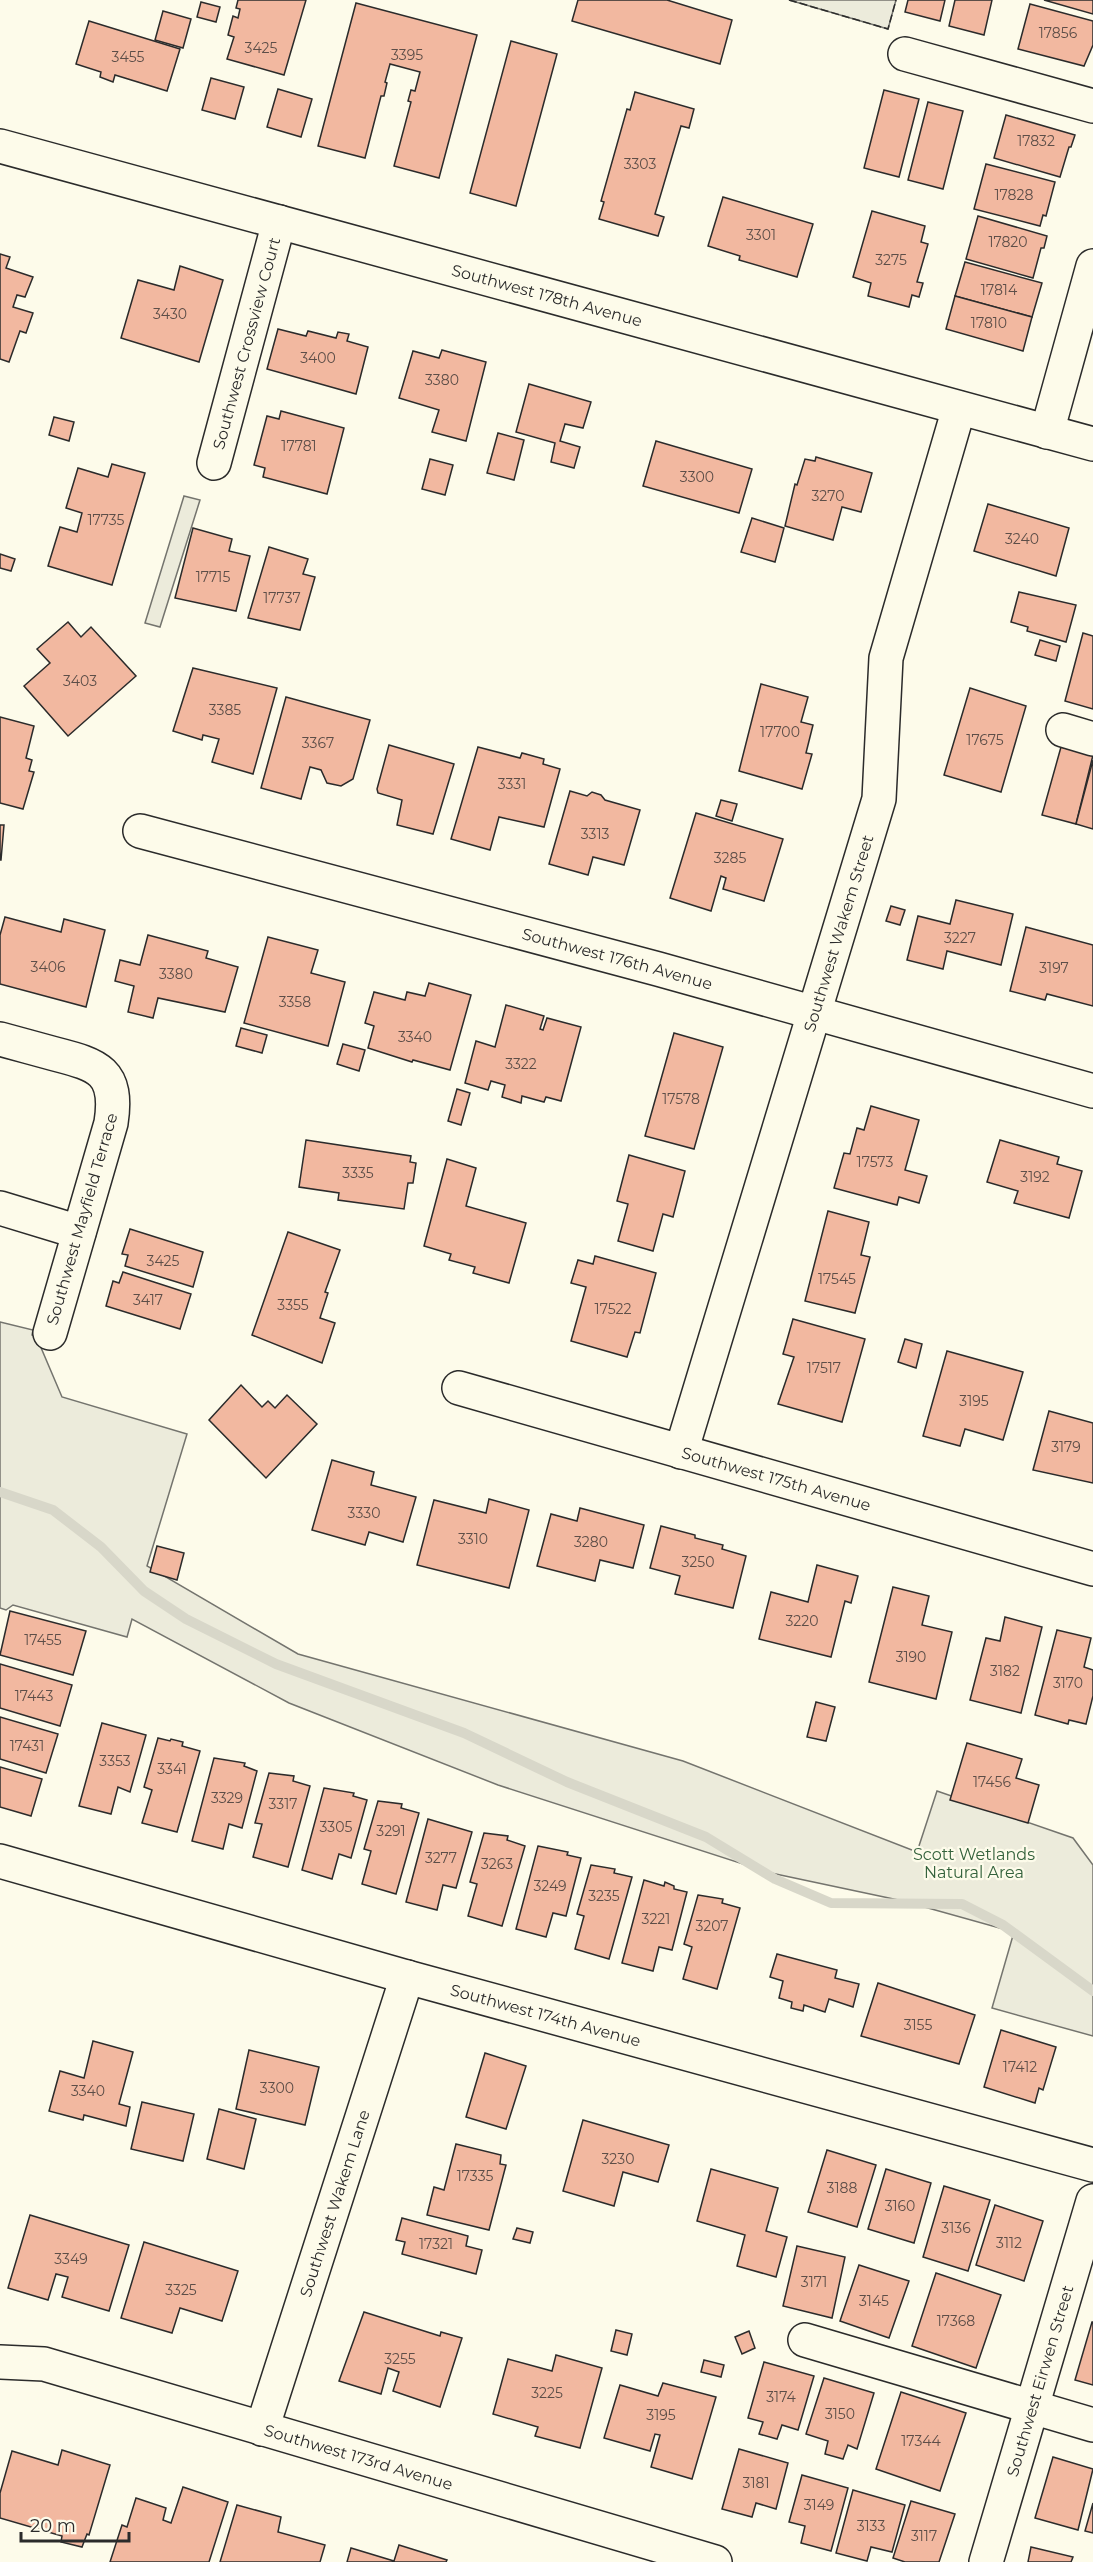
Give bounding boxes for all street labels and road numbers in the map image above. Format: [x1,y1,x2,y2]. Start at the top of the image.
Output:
street label: Southwest Crossview Court [209,235,284,451]
street label: Southwest 178th Avenue [450,260,645,330]
street label: Southwest Wakem Street [799,832,877,1034]
street label: Southwest 176th Avenue [520,924,715,993]
street label: Southwest Mayfield Terrace [43,1111,121,1327]
street label: Southwest 175th Avenue [680,1443,873,1515]
street label: Southwest 174th Avenue [448,1980,643,2050]
street label: Southwest Wakem Lane [295,2107,373,2299]
street label: Southwest Eirwen Street [1002,2282,1077,2479]
street label: Southwest 173rd Avenue [262,2420,455,2494]

